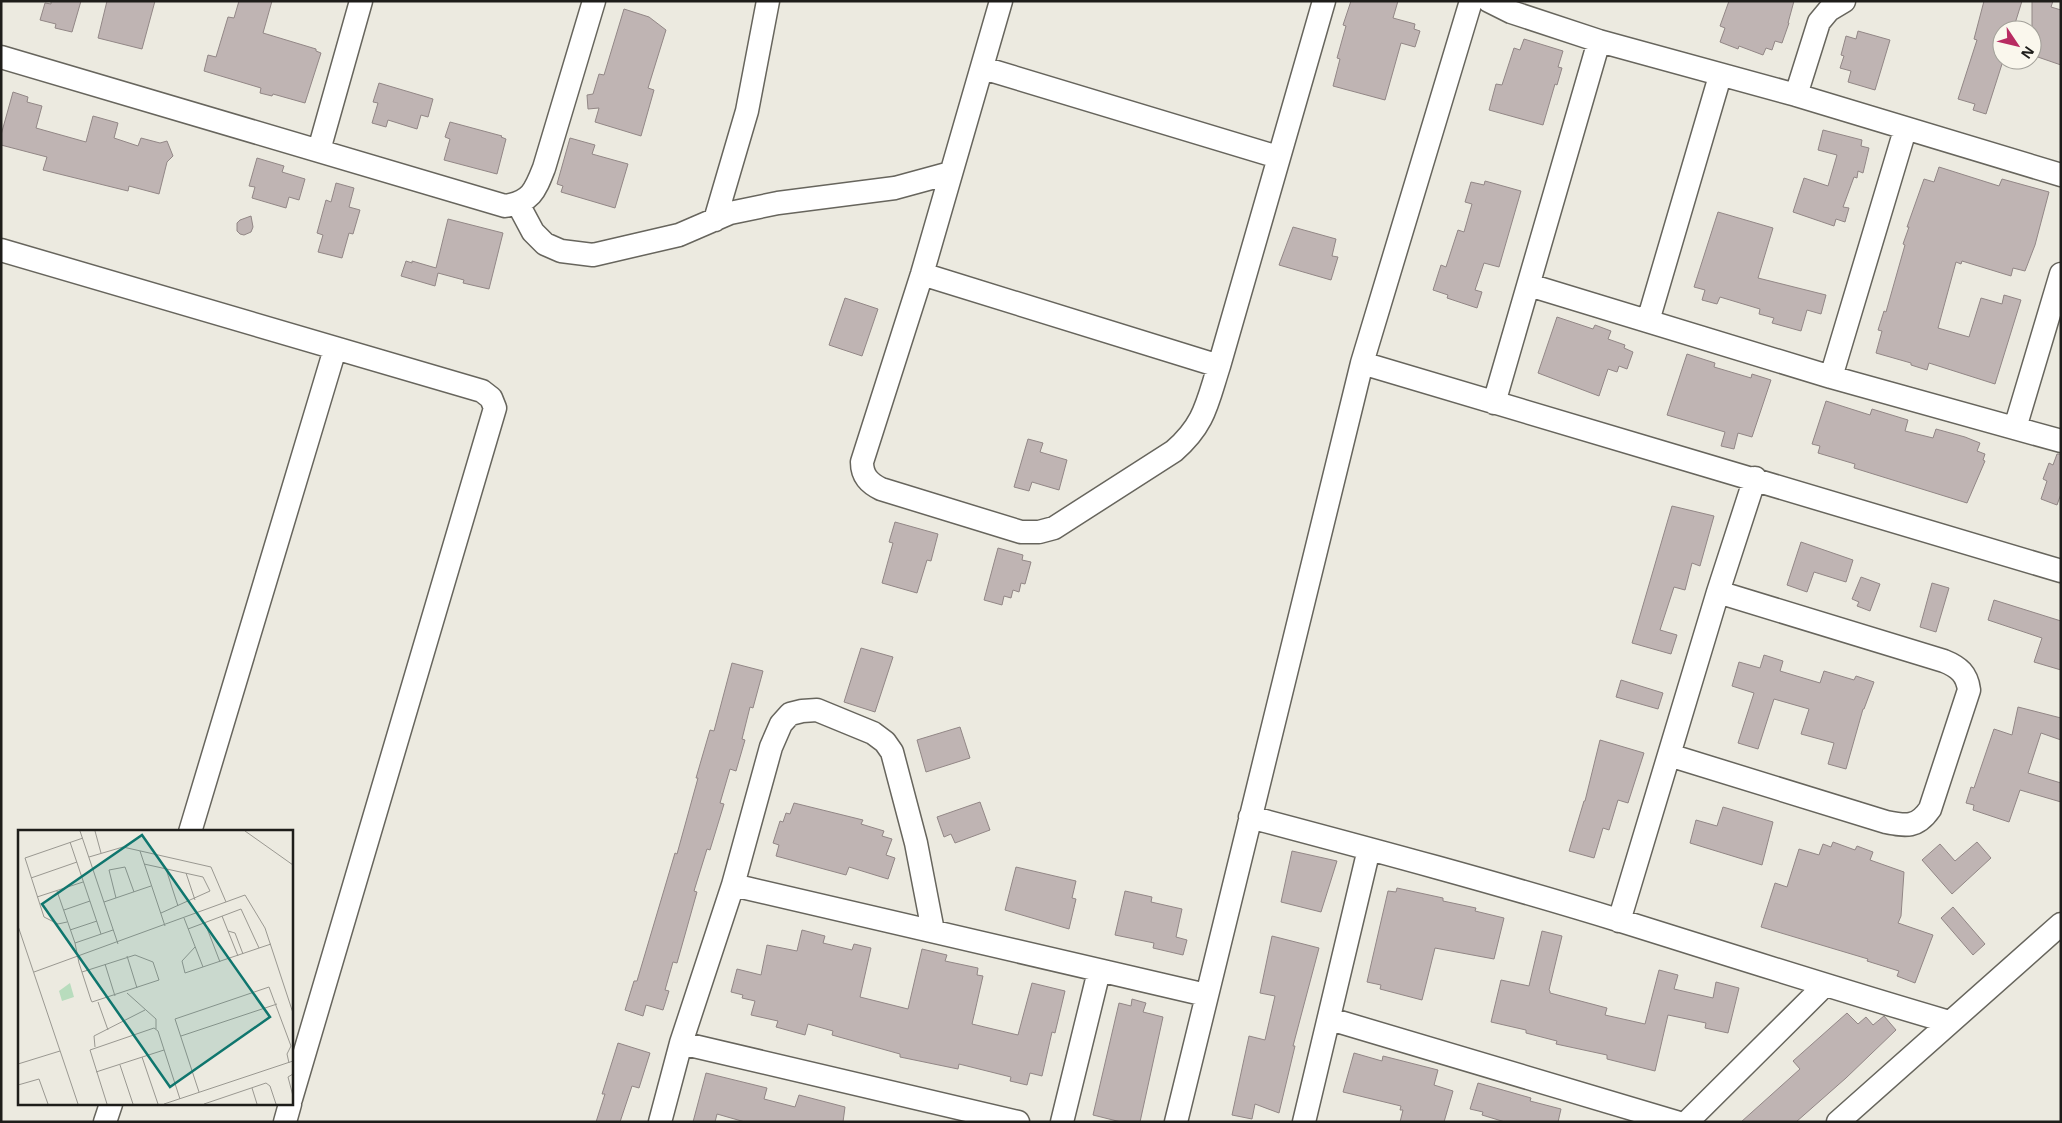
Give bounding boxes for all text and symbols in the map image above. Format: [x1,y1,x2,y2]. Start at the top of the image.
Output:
north arrow [1992,20,2042,70]
text: N [2017,43,2039,63]
inset map [18,830,292,1106]

